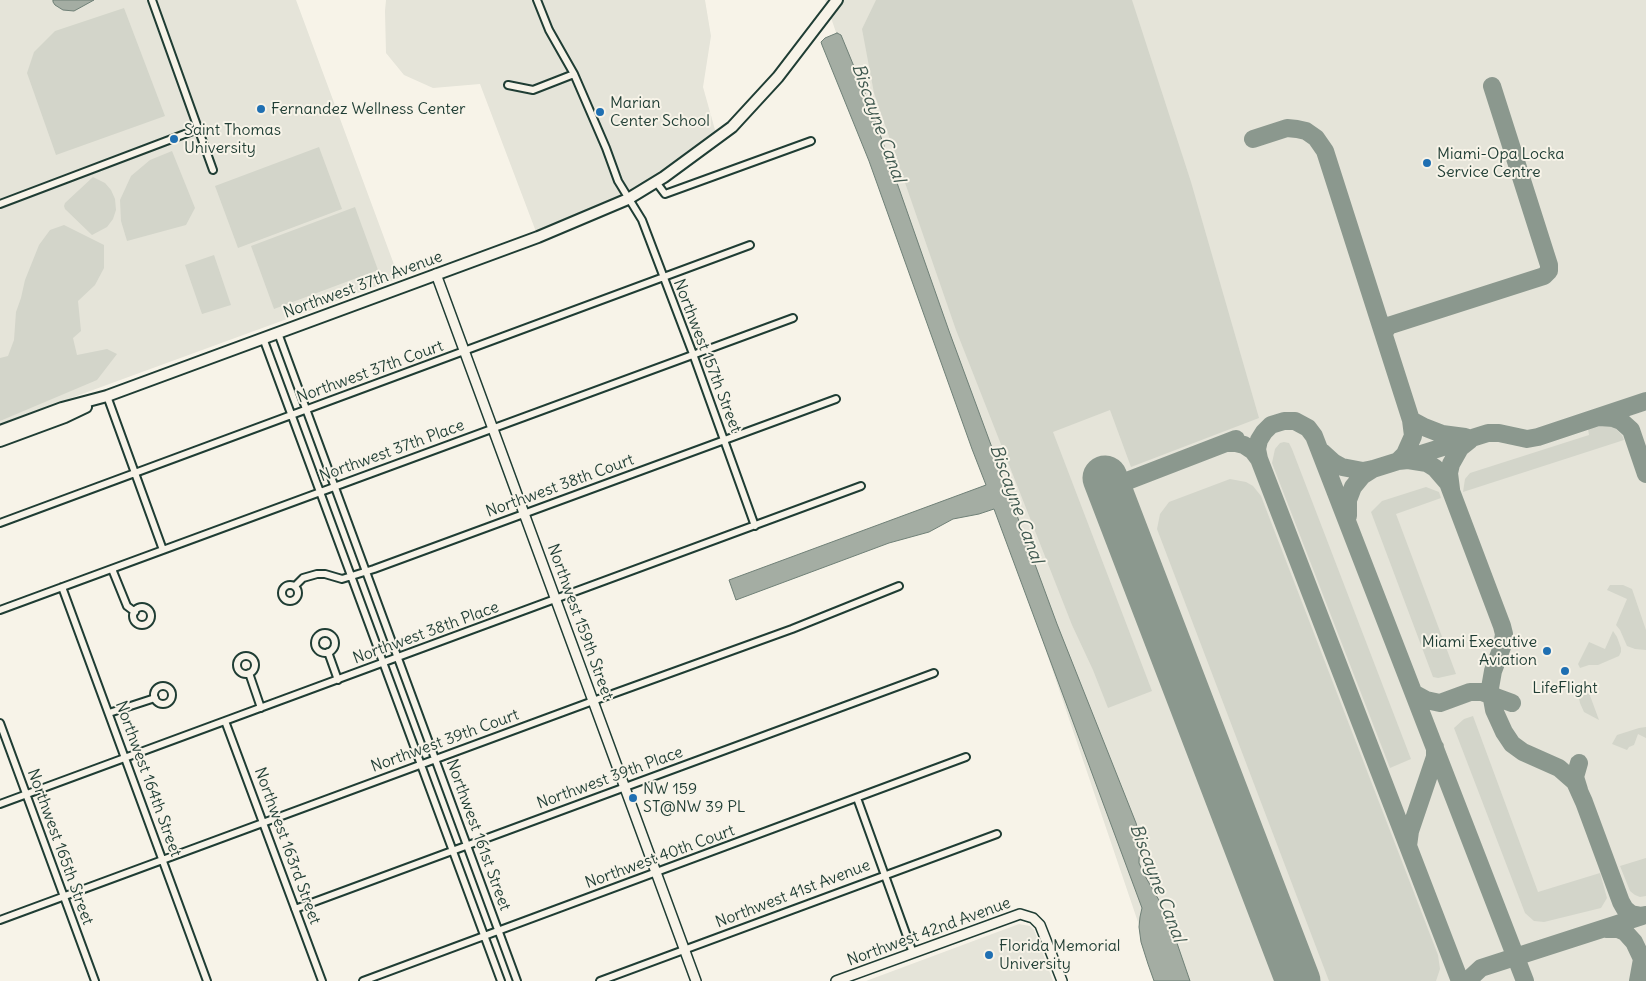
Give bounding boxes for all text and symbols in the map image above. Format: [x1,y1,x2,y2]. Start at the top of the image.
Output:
water label: Biscayne Canal [847,61,909,185]
place label: Marian Center School [610,93,710,131]
place label: Fernandez Wellness Center [271,99,466,119]
marker: Fernandez Wellness Center [255,103,267,115]
marker: Marian Center School [594,106,606,118]
place label: Saint Thomas University [184,120,281,158]
marker: Saint Thomas University [168,133,180,145]
place label: Miami-Opa Locka Service Centre [1437,144,1564,182]
marker: Miami-Opa Locka Service Centre [1421,157,1433,169]
street label: Northwest 37th Avenue [281,247,445,323]
street label: Northwest 157th Street [669,276,745,436]
street label: Northwest 37th Court [294,337,446,407]
street label: Northwest 37th Place [317,416,467,486]
water label: Biscayne Canal [985,442,1047,566]
street label: Northwest 38th Court [483,450,637,522]
street label: Northwest 159th Street [543,541,617,703]
street label: Northwest 38th Place [350,598,502,668]
place label: Miami Executive Aviation [1422,632,1537,670]
marker: Miami Executive Aviation [1541,645,1553,657]
marker: LifeFlight [1559,665,1571,677]
place label: LifeFlight [1532,678,1598,698]
street label: Northwest 164th Street [111,698,185,860]
street label: Northwest 39th Court [368,705,522,777]
street label: Northwest 39th Place [534,743,686,813]
street label: Northwest 161st Street [442,757,514,913]
street label: Northwest 163rd Street [250,765,324,927]
street label: Northwest 165th Street [23,766,97,928]
place label: NW 159 ST@NW 39 PL [643,779,746,817]
marker: NW 159 ST@NW 39 PL [627,792,639,804]
street label: Northwest 40th Court [583,821,737,893]
water label: Biscayne Canal [1125,821,1189,945]
street label: Northwest 41st Avenue [713,856,873,932]
street label: Northwest 42nd Avenue [845,893,1013,971]
place label: Florida Memorial University [999,936,1120,974]
marker: Florida Memorial University [983,949,995,961]

